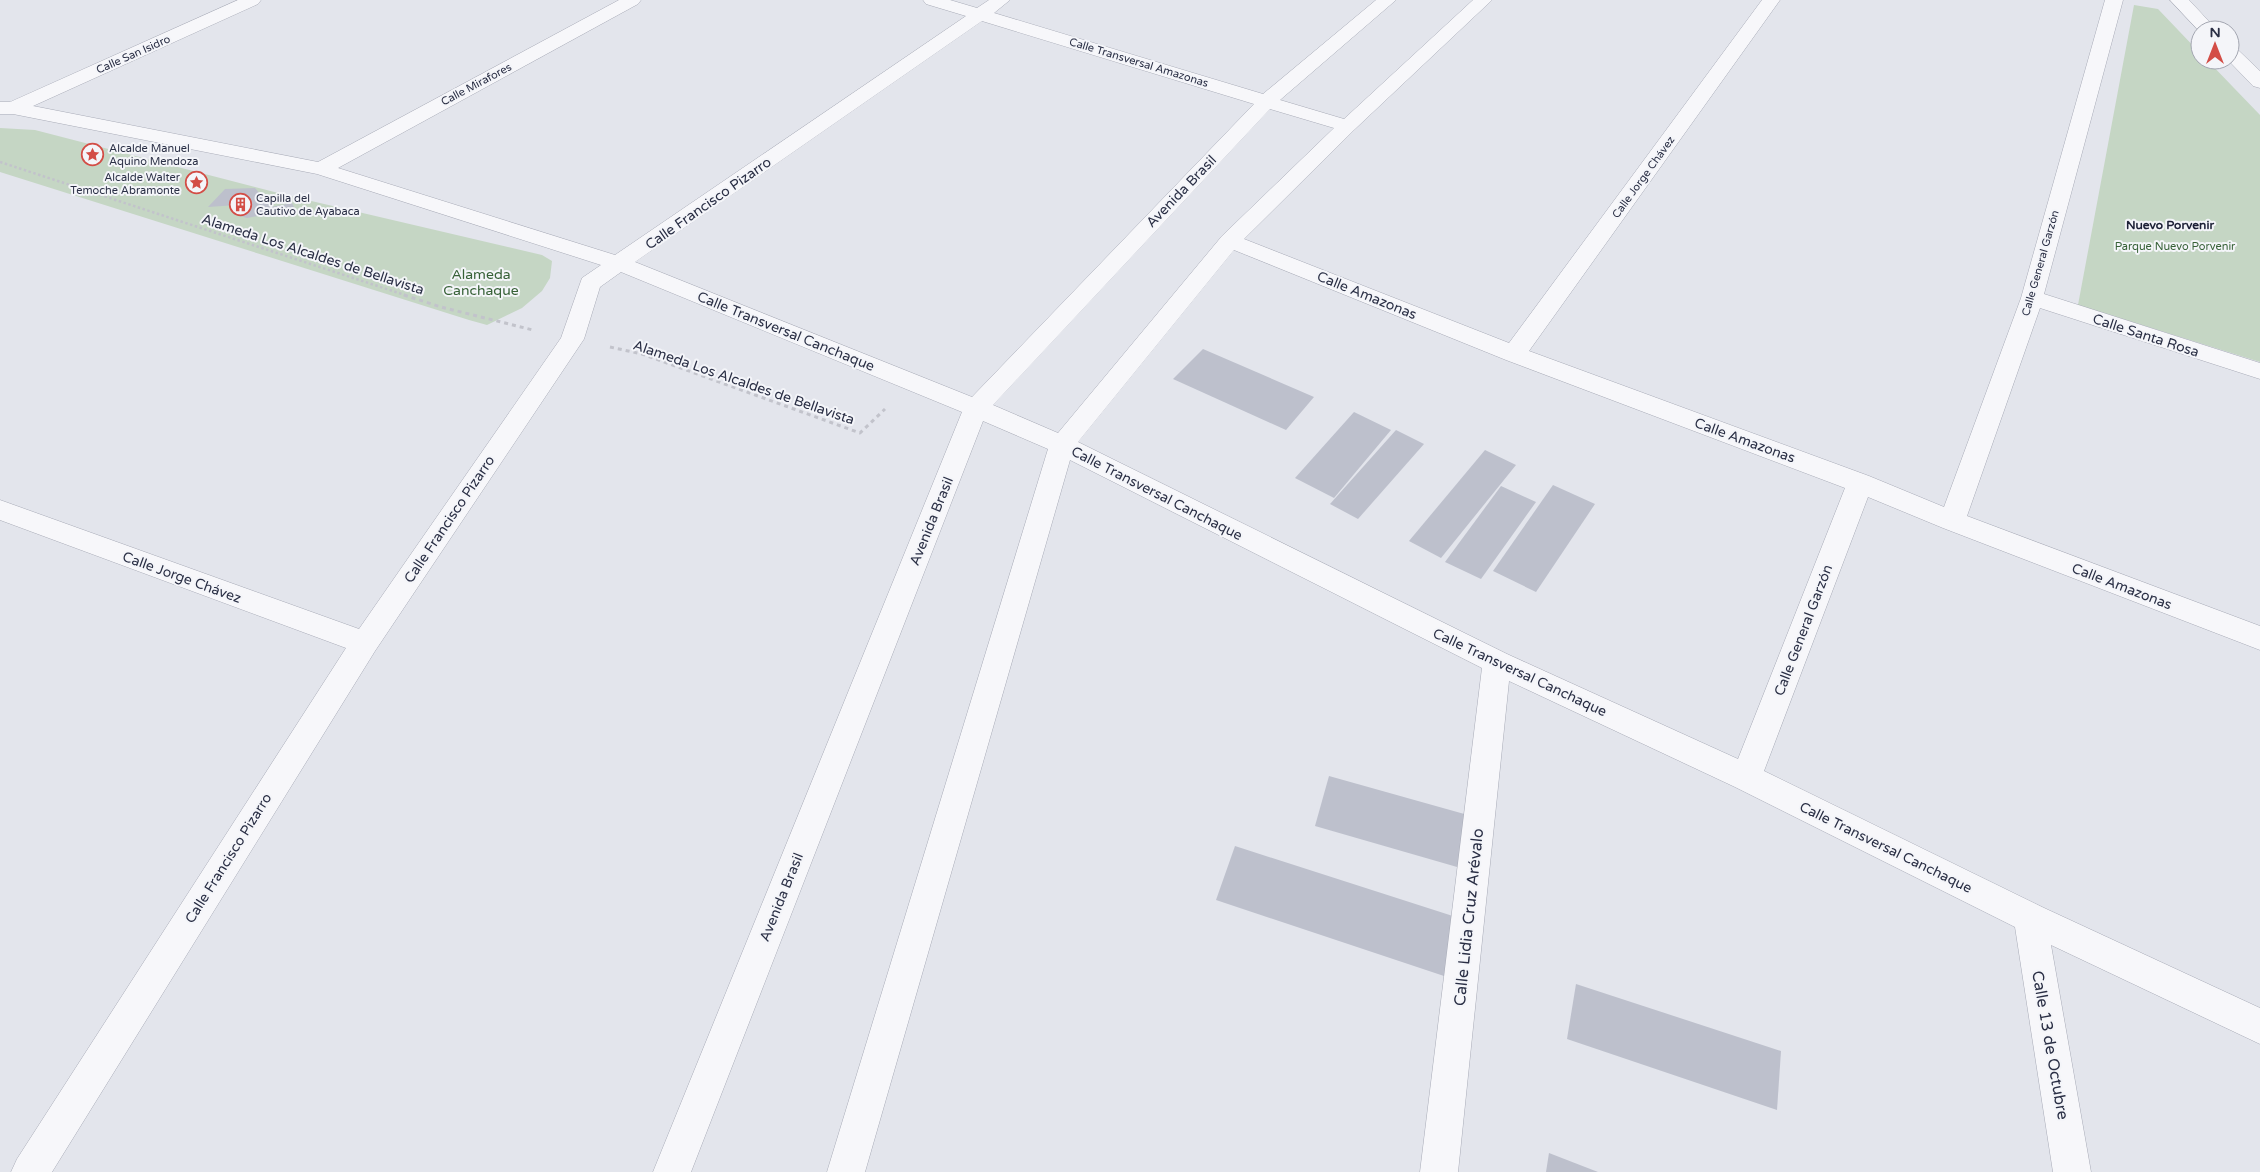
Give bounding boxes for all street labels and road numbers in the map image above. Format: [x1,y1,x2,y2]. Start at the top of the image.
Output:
street label: Calle San Isidro [94,32,172,77]
street label: Calle Transversal Amazonas [1068,35,1210,90]
street label: Calle Mirafores [439,60,514,108]
street label: Calle Jorge Chávez [1609,133,1678,221]
street label: Avenida Brasil [1143,152,1220,231]
street label: Calle Francisco Pizarro [642,153,775,253]
street label: Calle General Garzón [2019,209,2062,318]
street label: Alameda Los Alcaldes de Bellavista [199,210,426,299]
street label: Calle Amazonas [1315,268,1419,323]
street label: Calle Transversal Canchaque [695,288,877,375]
street label: Calle Santa Rosa [2090,310,2201,361]
street label: Alameda Los Alcaldes de Bellavista [631,337,857,428]
street label: Calle Amazonas [1692,414,1798,467]
street label: Calle Transversal Canchaque [1068,443,1245,544]
street label: Calle Francisco Pizarro [400,452,498,586]
street label: Avenida Brasil [906,474,957,568]
street label: Calle Jorge Chávez [120,548,243,607]
street label: Calle Amazonas [2069,560,2175,613]
street label: Calle General Garzón [1771,562,1836,698]
street label: Calle Transversal Canchaque [1430,625,1609,720]
street label: Calle Francisco Pizarro [181,790,275,926]
street label: Calle Transversal Canchaque [1797,798,1975,897]
street label: Calle Lidia Cruz Arévalo [1450,827,1488,1007]
street label: Avenida Brasil [756,850,807,944]
street label: Calle 13 de Octubre [2027,969,2073,1121]

